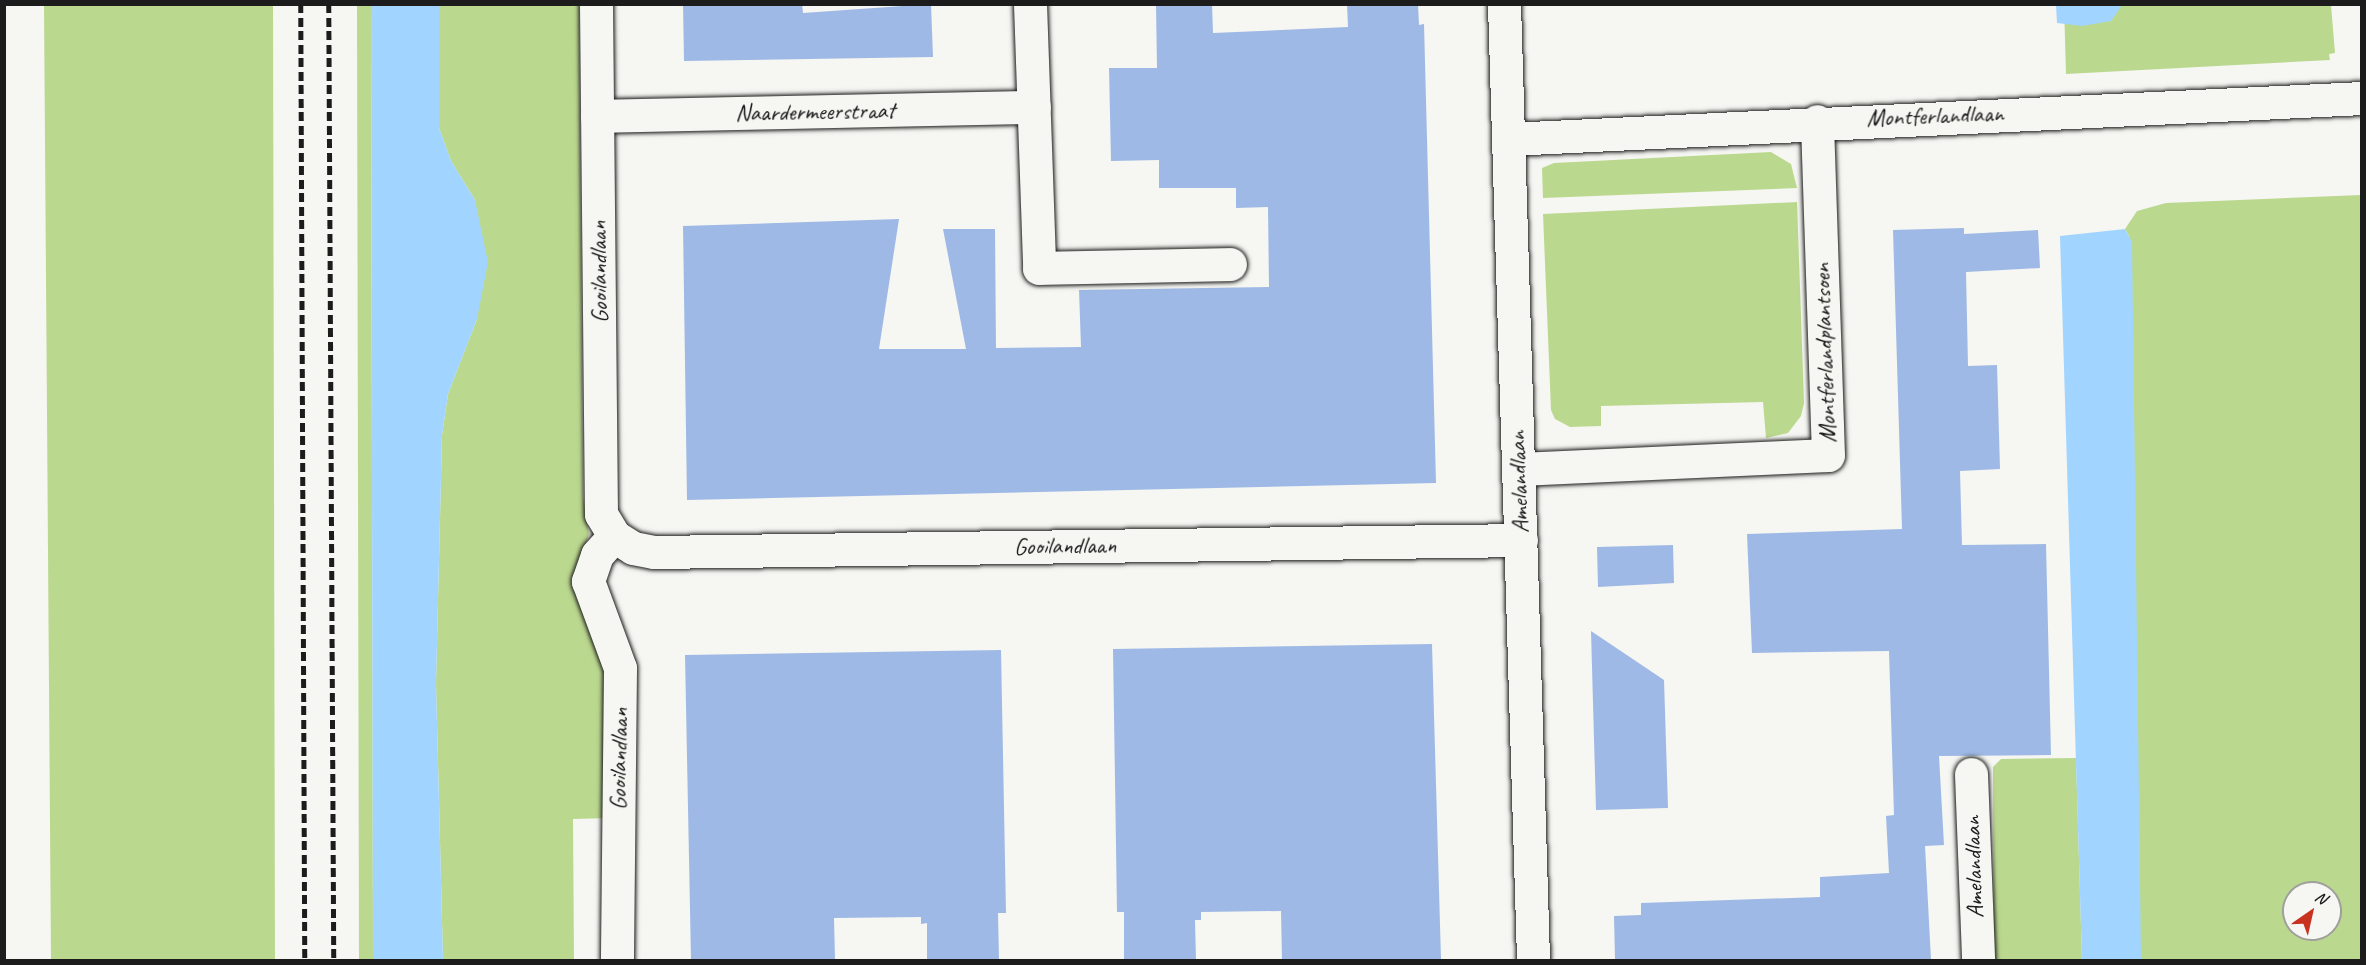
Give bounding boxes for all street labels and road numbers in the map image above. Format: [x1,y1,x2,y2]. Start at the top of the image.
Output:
street label: Naardermeerstraat [735,96,895,128]
street label: Montferlandlaan [1866,99,2004,133]
street label: Gooilandlaan [584,221,614,323]
street label: Montferlandplantsoen [1807,263,1843,443]
street label: Amelandlaan [1503,430,1535,534]
street label: Gooilandlaan [1014,531,1116,561]
street label: Gooilandlaan [604,708,634,810]
street label: Amelandlaan [1958,815,1990,919]

